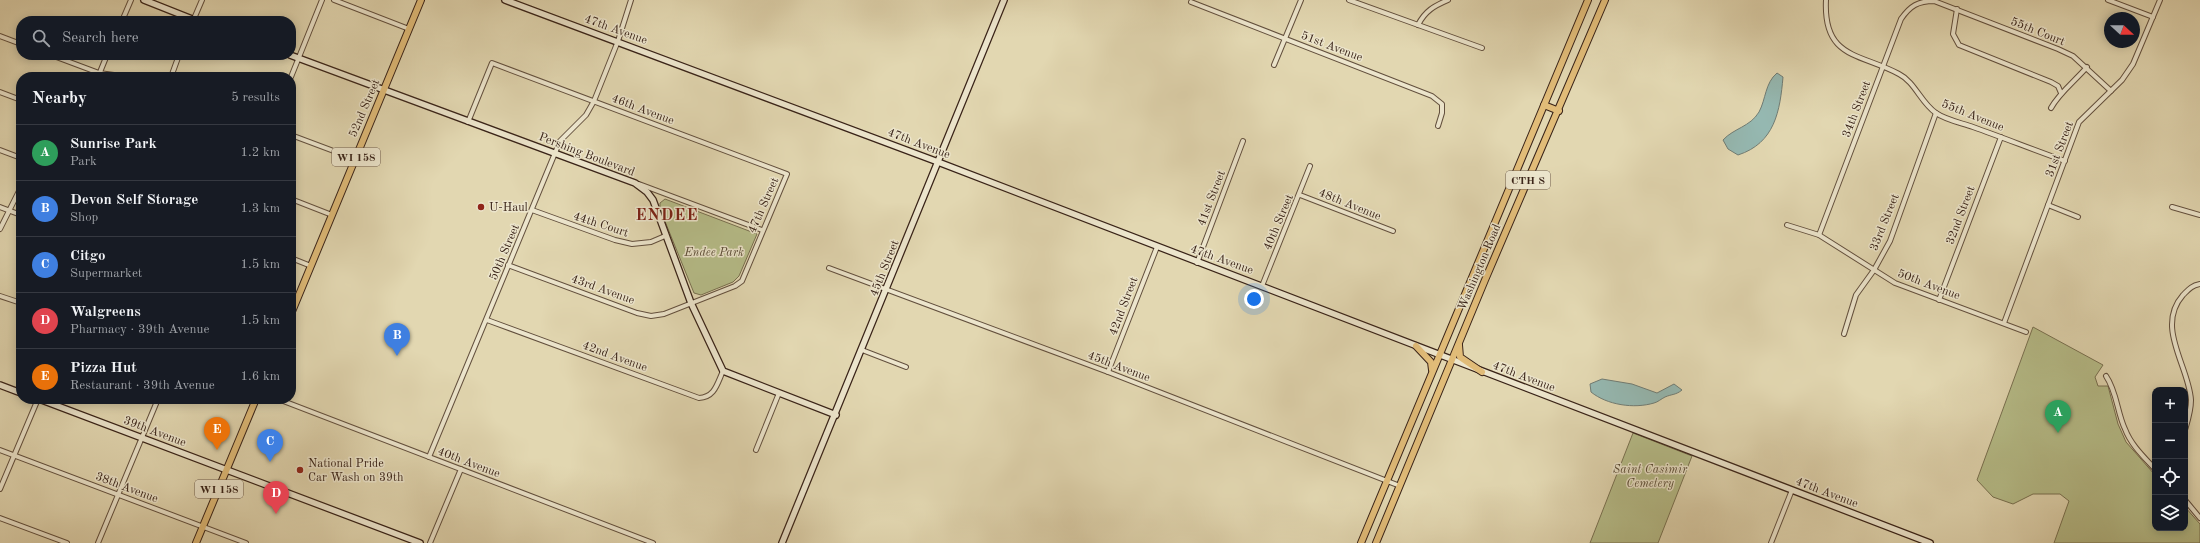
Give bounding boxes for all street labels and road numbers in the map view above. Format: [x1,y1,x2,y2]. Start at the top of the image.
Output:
street label: 47th Avenue [583,13,649,47]
street label: 55th Court [2009,15,2067,48]
street label: 51st Avenue [1299,29,1365,64]
street label: 52nd Street [346,77,383,139]
street label: 34th Street [1841,79,1873,139]
street label: 46th Avenue [610,92,676,128]
street label: 55th Avenue [1940,97,2006,134]
street label: 31st Street [2044,120,2076,179]
street label: 47th Avenue [886,126,952,162]
street label: Pershing Boulevard [537,131,636,179]
road number: WI 158 [332,148,380,166]
street label: 41st Street [1196,169,1228,228]
road number: CTH S [1506,171,1550,189]
street label: 47th Street [746,176,782,235]
street label: 32nd Street [1944,184,1978,246]
street label: 48th Avenue [1317,187,1383,223]
street label: 33rd Street [1868,192,1902,253]
street label: 40th Street [1262,193,1296,252]
street label: 44th Court [571,210,630,240]
street label: 50th Street [487,222,522,282]
street label: Washington Road [1456,222,1504,312]
street label: 45th Street [867,238,902,298]
street label: 47th Avenue [1189,243,1255,277]
street label: 50th Avenue [1896,267,1962,303]
street label: 43rd Avenue [569,273,636,307]
street label: 42nd Street [1107,275,1141,337]
street label: 42nd Avenue [581,340,649,374]
street label: 45th Avenue [1086,349,1152,385]
street label: 47th Avenue [1491,359,1557,395]
street label: 39th Avenue [122,414,188,450]
street label: 40th Avenue [436,445,502,481]
street label: 38th Avenue [94,470,160,506]
street label: 47th Avenue [1794,475,1860,511]
road number: WI 158 [195,480,243,498]

